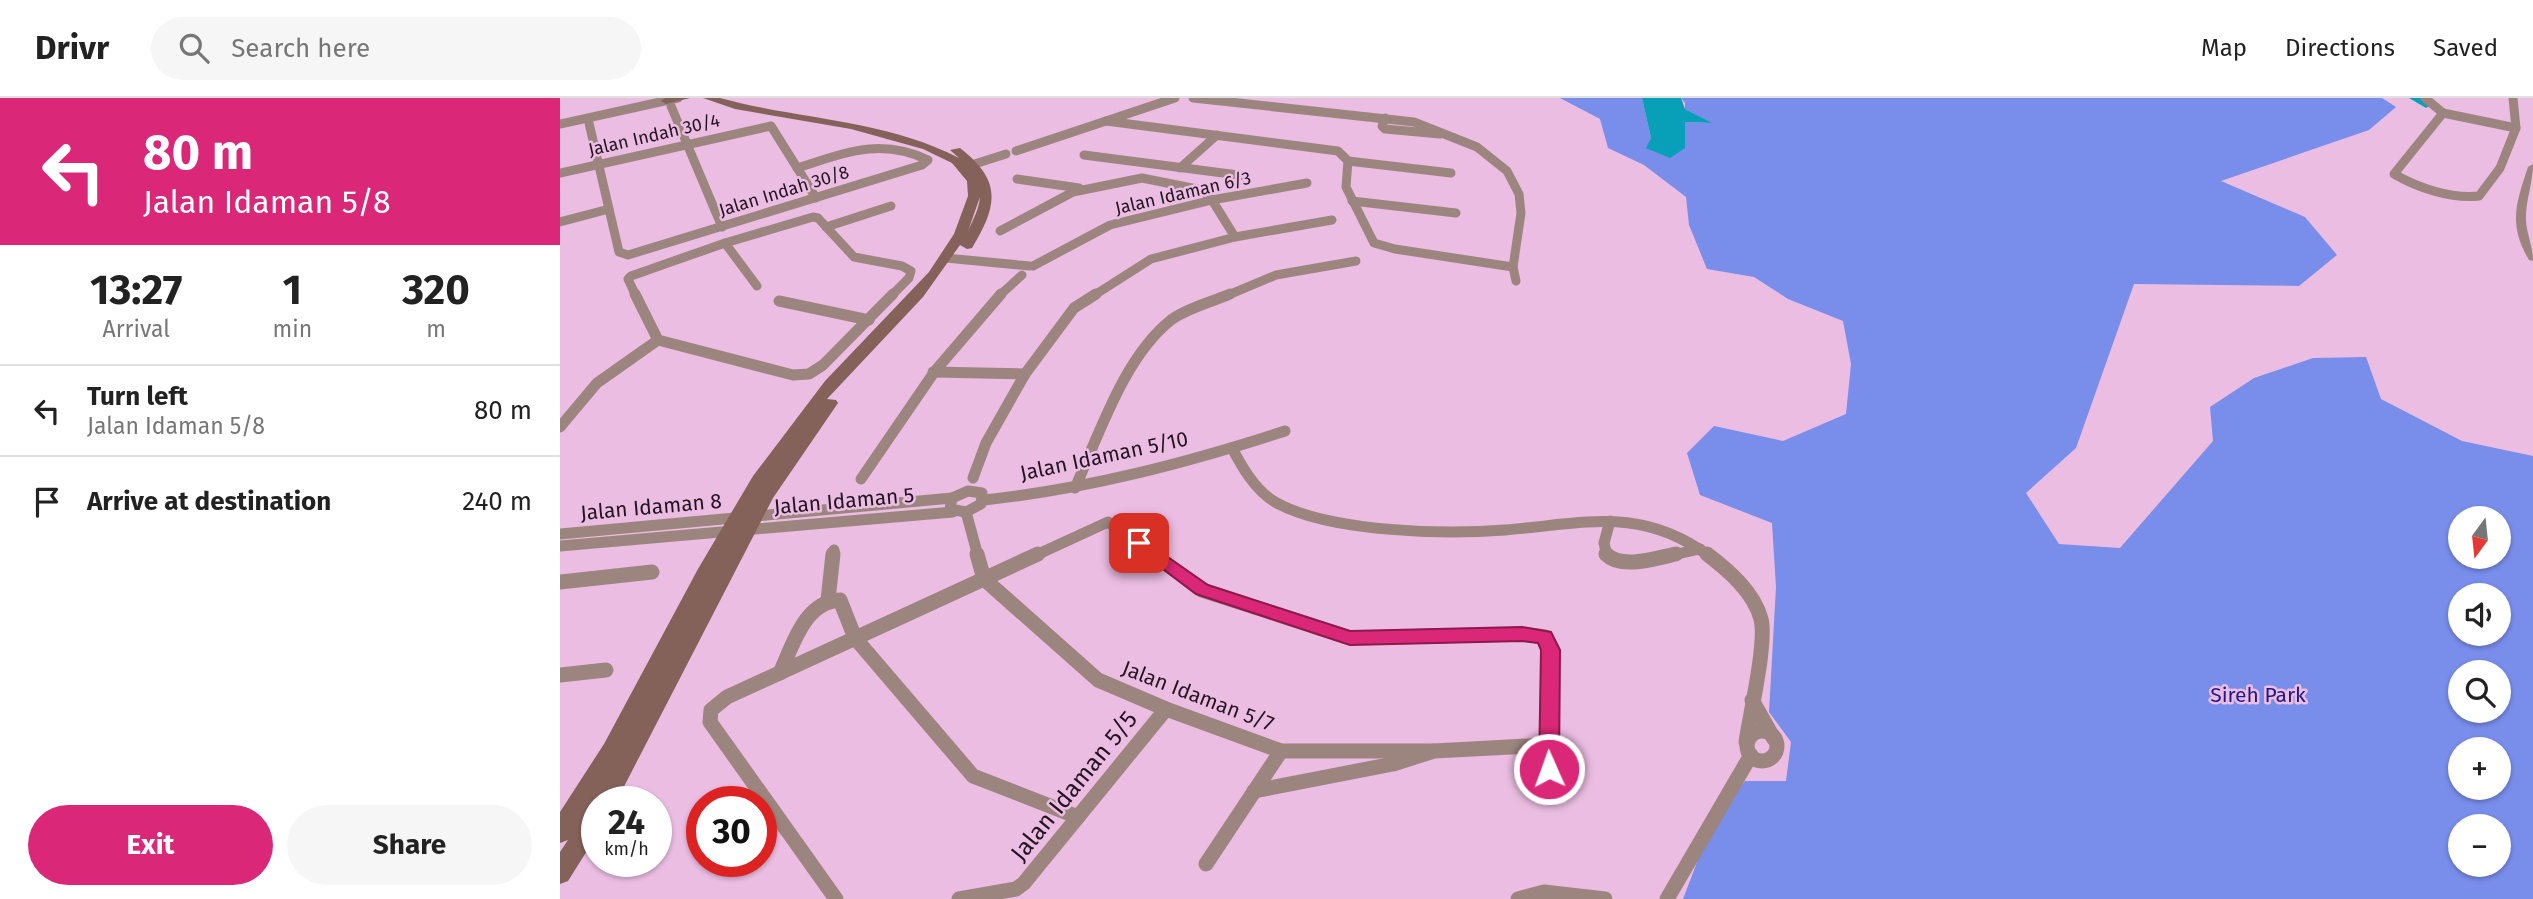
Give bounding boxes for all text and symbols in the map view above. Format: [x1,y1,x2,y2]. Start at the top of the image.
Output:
search box [151,17,641,80]
text: Drivr [35,28,109,68]
icon: search [175,29,213,67]
text: Search here [231,33,370,64]
text: Map [2201,34,2247,62]
text: Directions [2285,34,2395,62]
text: Saved [2433,34,2498,62]
street label: Jalan Indah 30/4 [586,109,722,161]
text: 80 m [143,123,253,182]
icon: left [28,126,119,217]
street label: Jalan Indah 30/8 [716,161,852,221]
street label: Jalan Idaman 6/3 [1113,167,1253,219]
text: Jalan Idaman 5/8 [143,183,391,221]
text: 13:27 [90,265,182,315]
text: 1 [283,265,302,315]
text: 320 [402,265,470,315]
text: Arrival [103,315,170,343]
text: min [272,315,312,343]
text: m [426,315,446,343]
text: Turn left [87,381,188,412]
icon: left [28,392,66,430]
text: 80 m [474,395,532,426]
text: Jalan Idaman 5/8 [87,412,265,440]
street label: Jalan Idaman 5/10 [1018,426,1190,486]
street label: Jalan Idaman 5 [773,482,915,520]
icon: arrive [28,483,66,521]
text: Arrive at destination [87,486,331,517]
text: 240 m [462,486,532,517]
street label: Jalan Idaman 8 [579,488,723,526]
north arrow [2448,506,2511,569]
map controls [2448,506,2511,877]
pin [1109,513,1169,573]
icon: arrive [1120,524,1158,562]
button: sound [2448,583,2511,646]
street label: Jalan Idaman 5/7 [1118,655,1278,737]
button: search [2448,660,2511,723]
park label: Sireh Park [2210,682,2306,708]
street label: Jalan Idaman 5/5 [1005,705,1143,867]
position arrow [1512,732,1586,806]
button: + [2448,737,2511,800]
speed limit sign: 30 [686,786,777,877]
text: 24 [608,801,645,843]
button: Exit [28,805,273,885]
button: Share [287,805,532,885]
button: − [2448,814,2511,877]
text: km/h [604,838,649,860]

